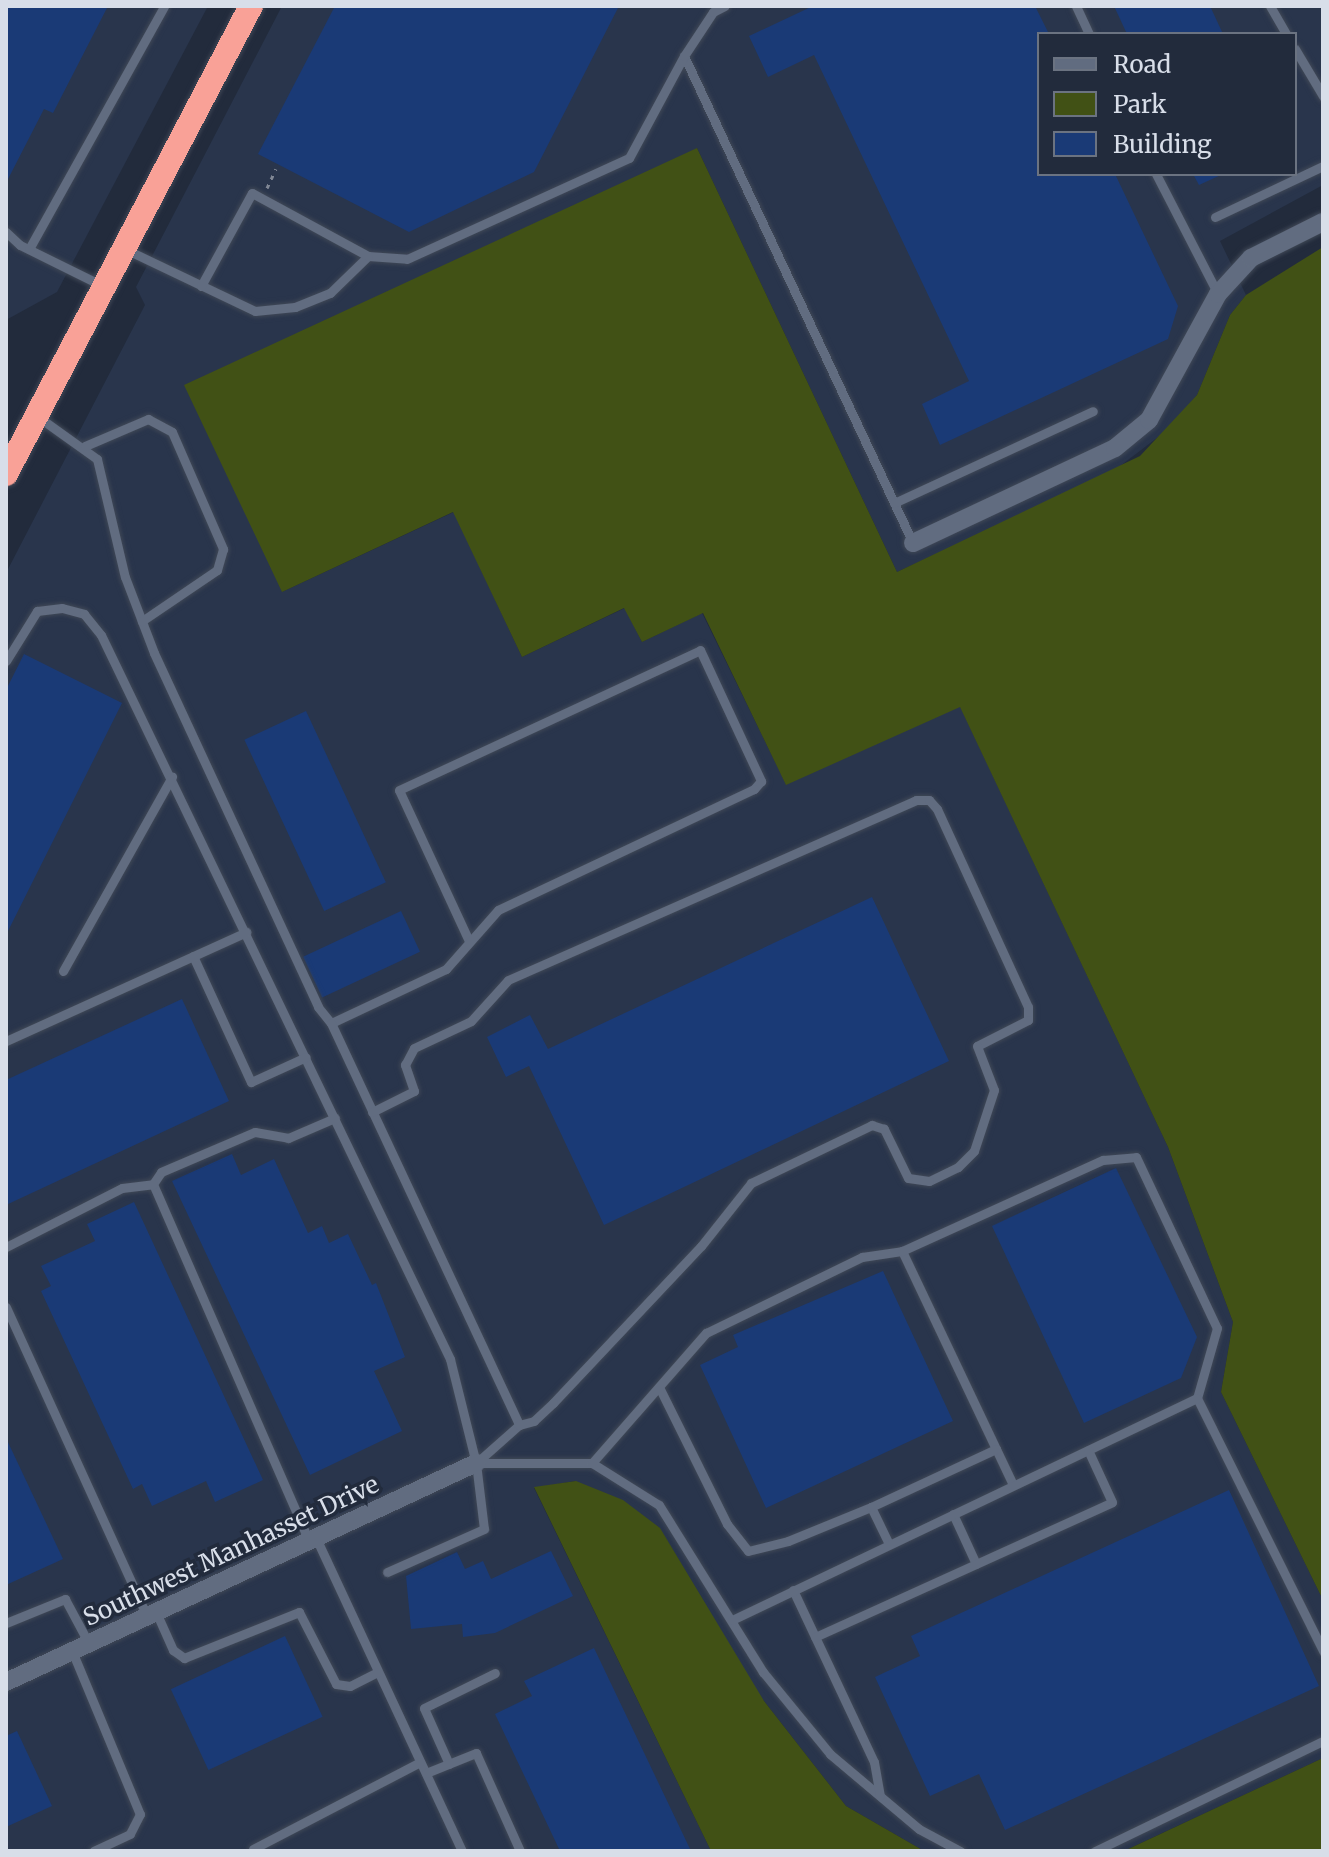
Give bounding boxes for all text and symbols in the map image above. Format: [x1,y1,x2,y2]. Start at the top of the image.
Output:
legend [1037,32,1297,176]
text: Road [1113,49,1171,80]
text: Park [1113,89,1166,120]
text: Building [1113,129,1212,160]
street label: Southwest Manhasset Drive [79,1470,383,1632]

